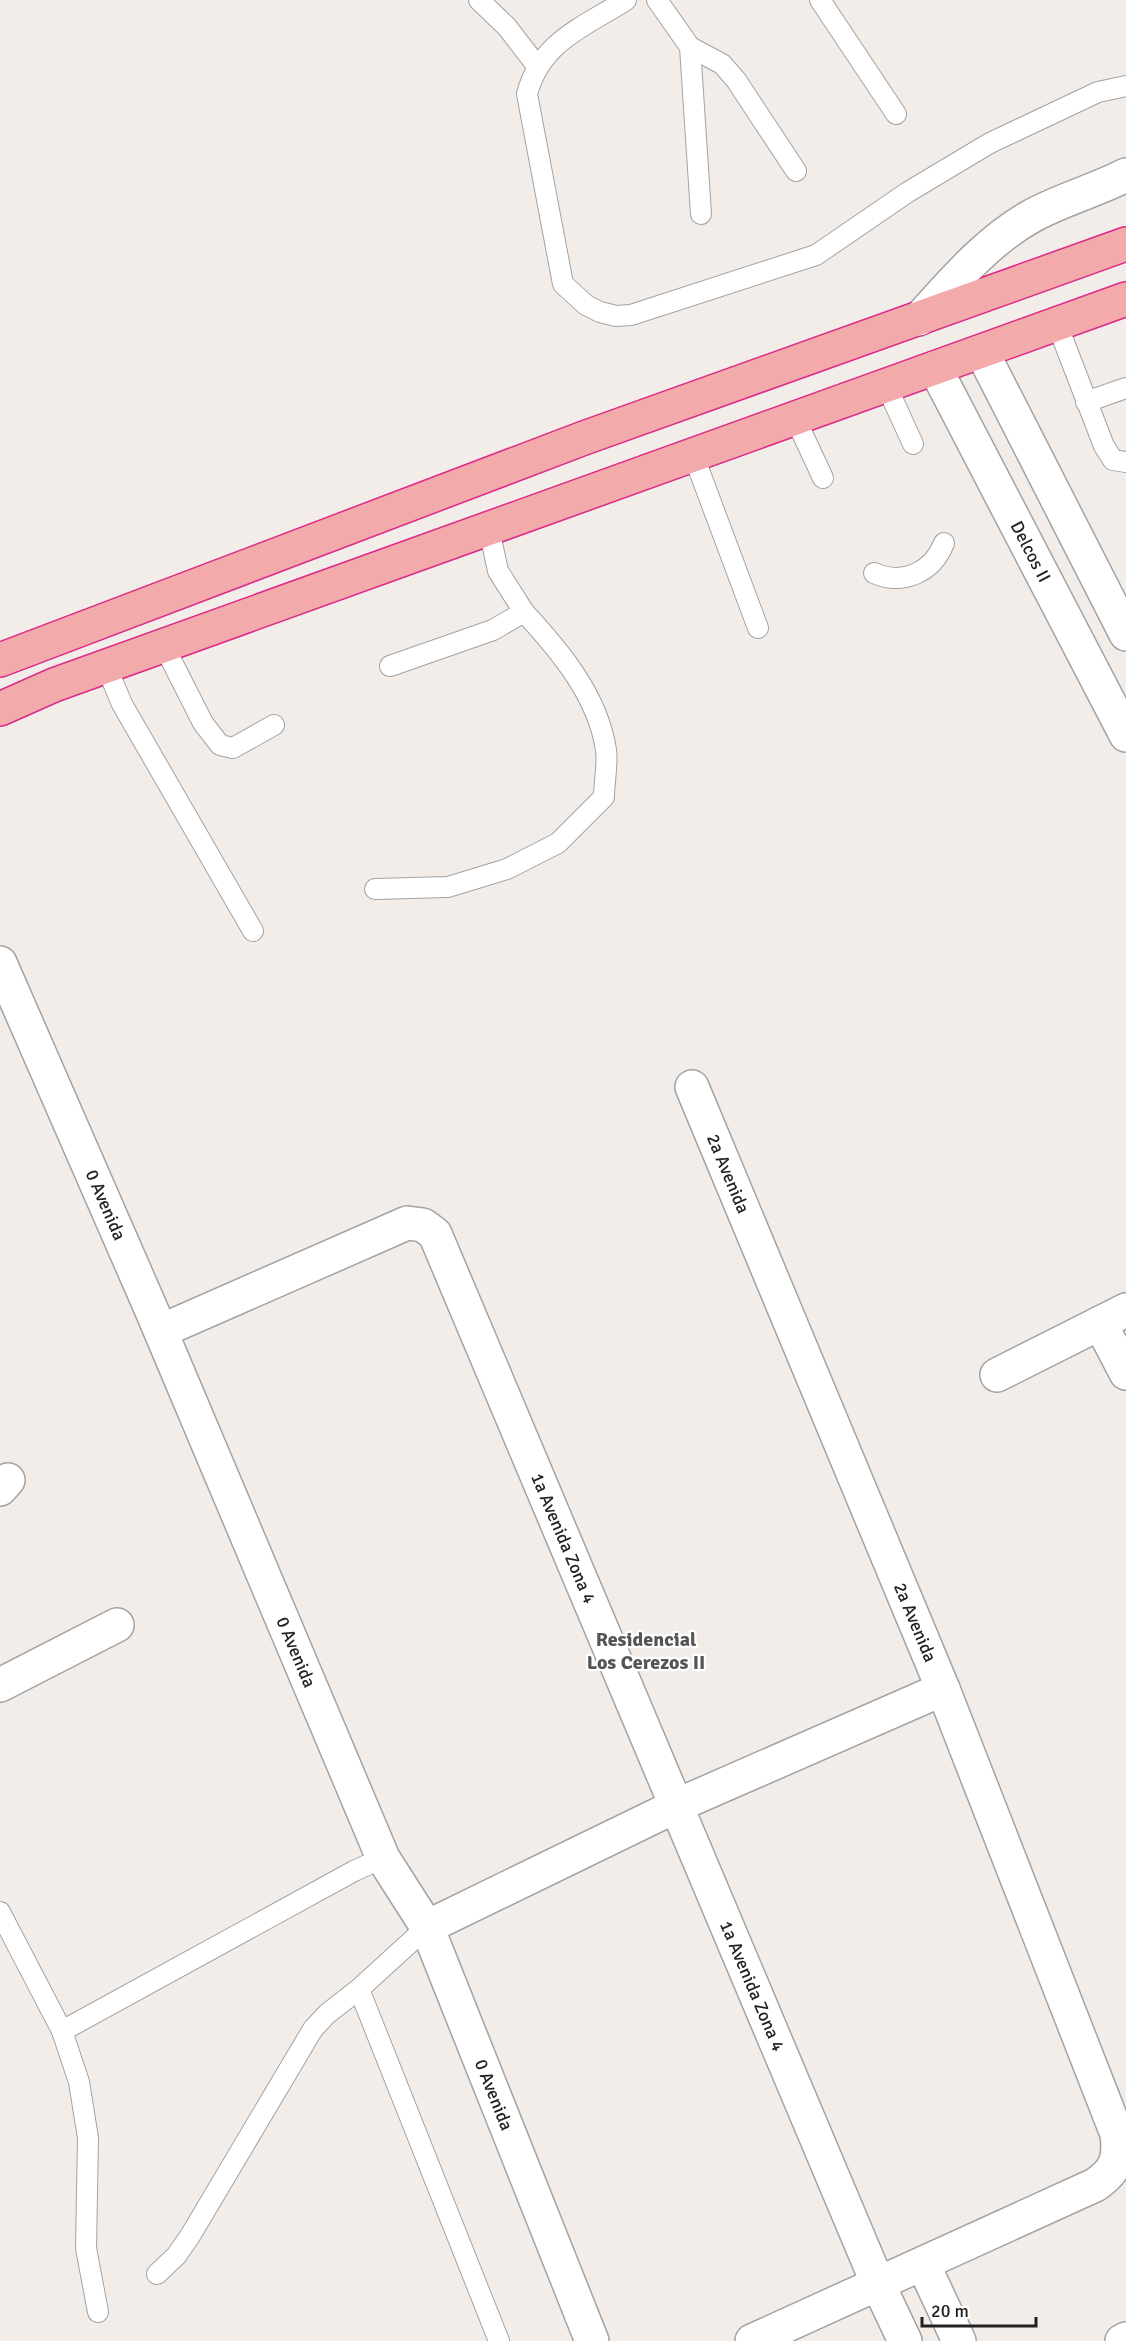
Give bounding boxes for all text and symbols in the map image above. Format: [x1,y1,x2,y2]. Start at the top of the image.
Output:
street label: Delcos II [1006,517,1056,586]
street label: 2a Avenida [702,1131,754,1217]
street label: 0 Avenida [81,1166,131,1244]
street label: 1a Avenida Zona 4 [526,1470,601,1607]
street label: 2a Avenida [889,1579,942,1665]
street label: 0 Avenida [271,1613,321,1691]
district label: Residencial Los Cerezos II [587,1627,705,1675]
street label: 1a Avenida Zona 4 [715,1917,790,2055]
street label: 0 Avenida [470,2056,518,2134]
scale bar [922,2290,1036,2328]
text: 20 m [931,2300,969,2322]

